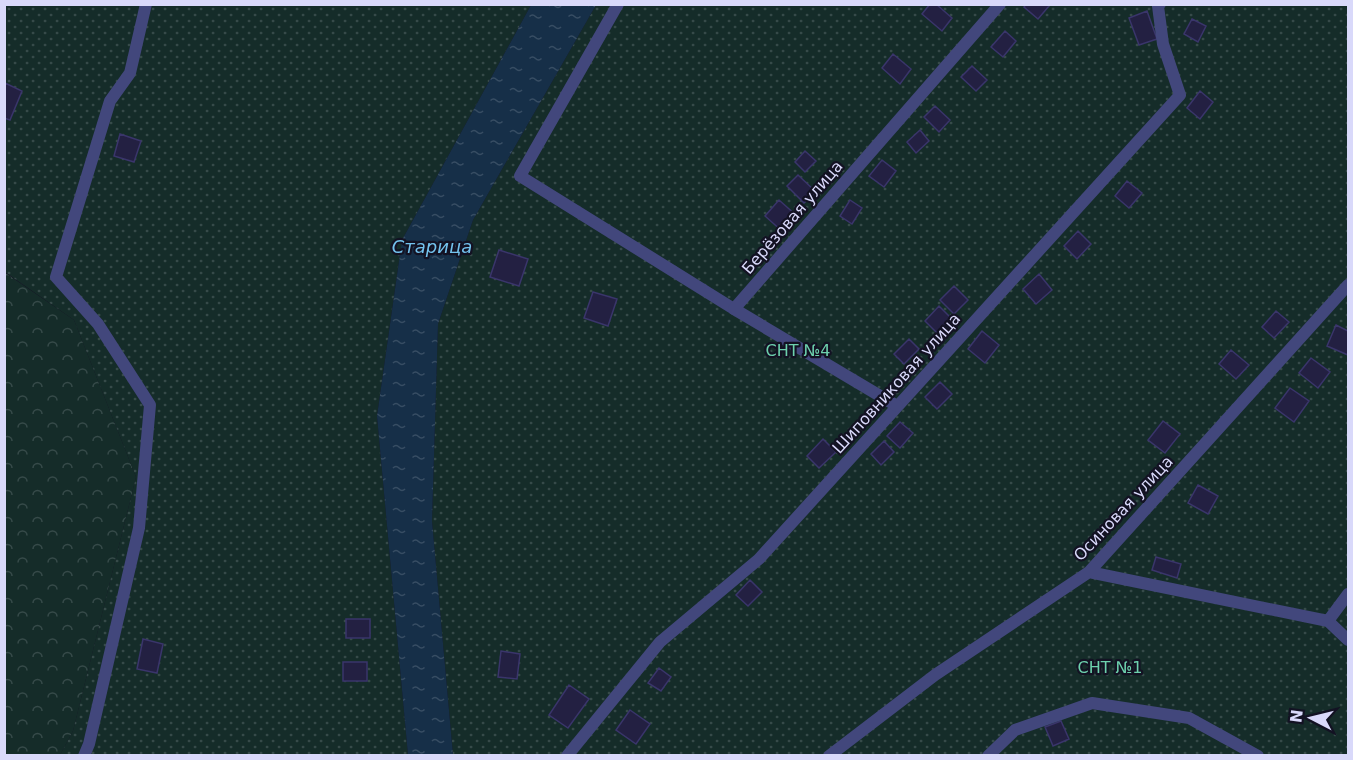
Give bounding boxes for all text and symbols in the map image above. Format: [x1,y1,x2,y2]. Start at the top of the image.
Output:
street label: Берёзовая улица [738,157,847,278]
water label: Старица [392,236,472,257]
street label: Шиповниковая улица [828,309,964,457]
park label: СНТ №4 [766,341,830,360]
street label: Осиновая улица [1070,452,1177,565]
park label: СНТ №1 [1078,658,1142,677]
north arrow [1281,688,1341,748]
text: N [1286,708,1307,724]

